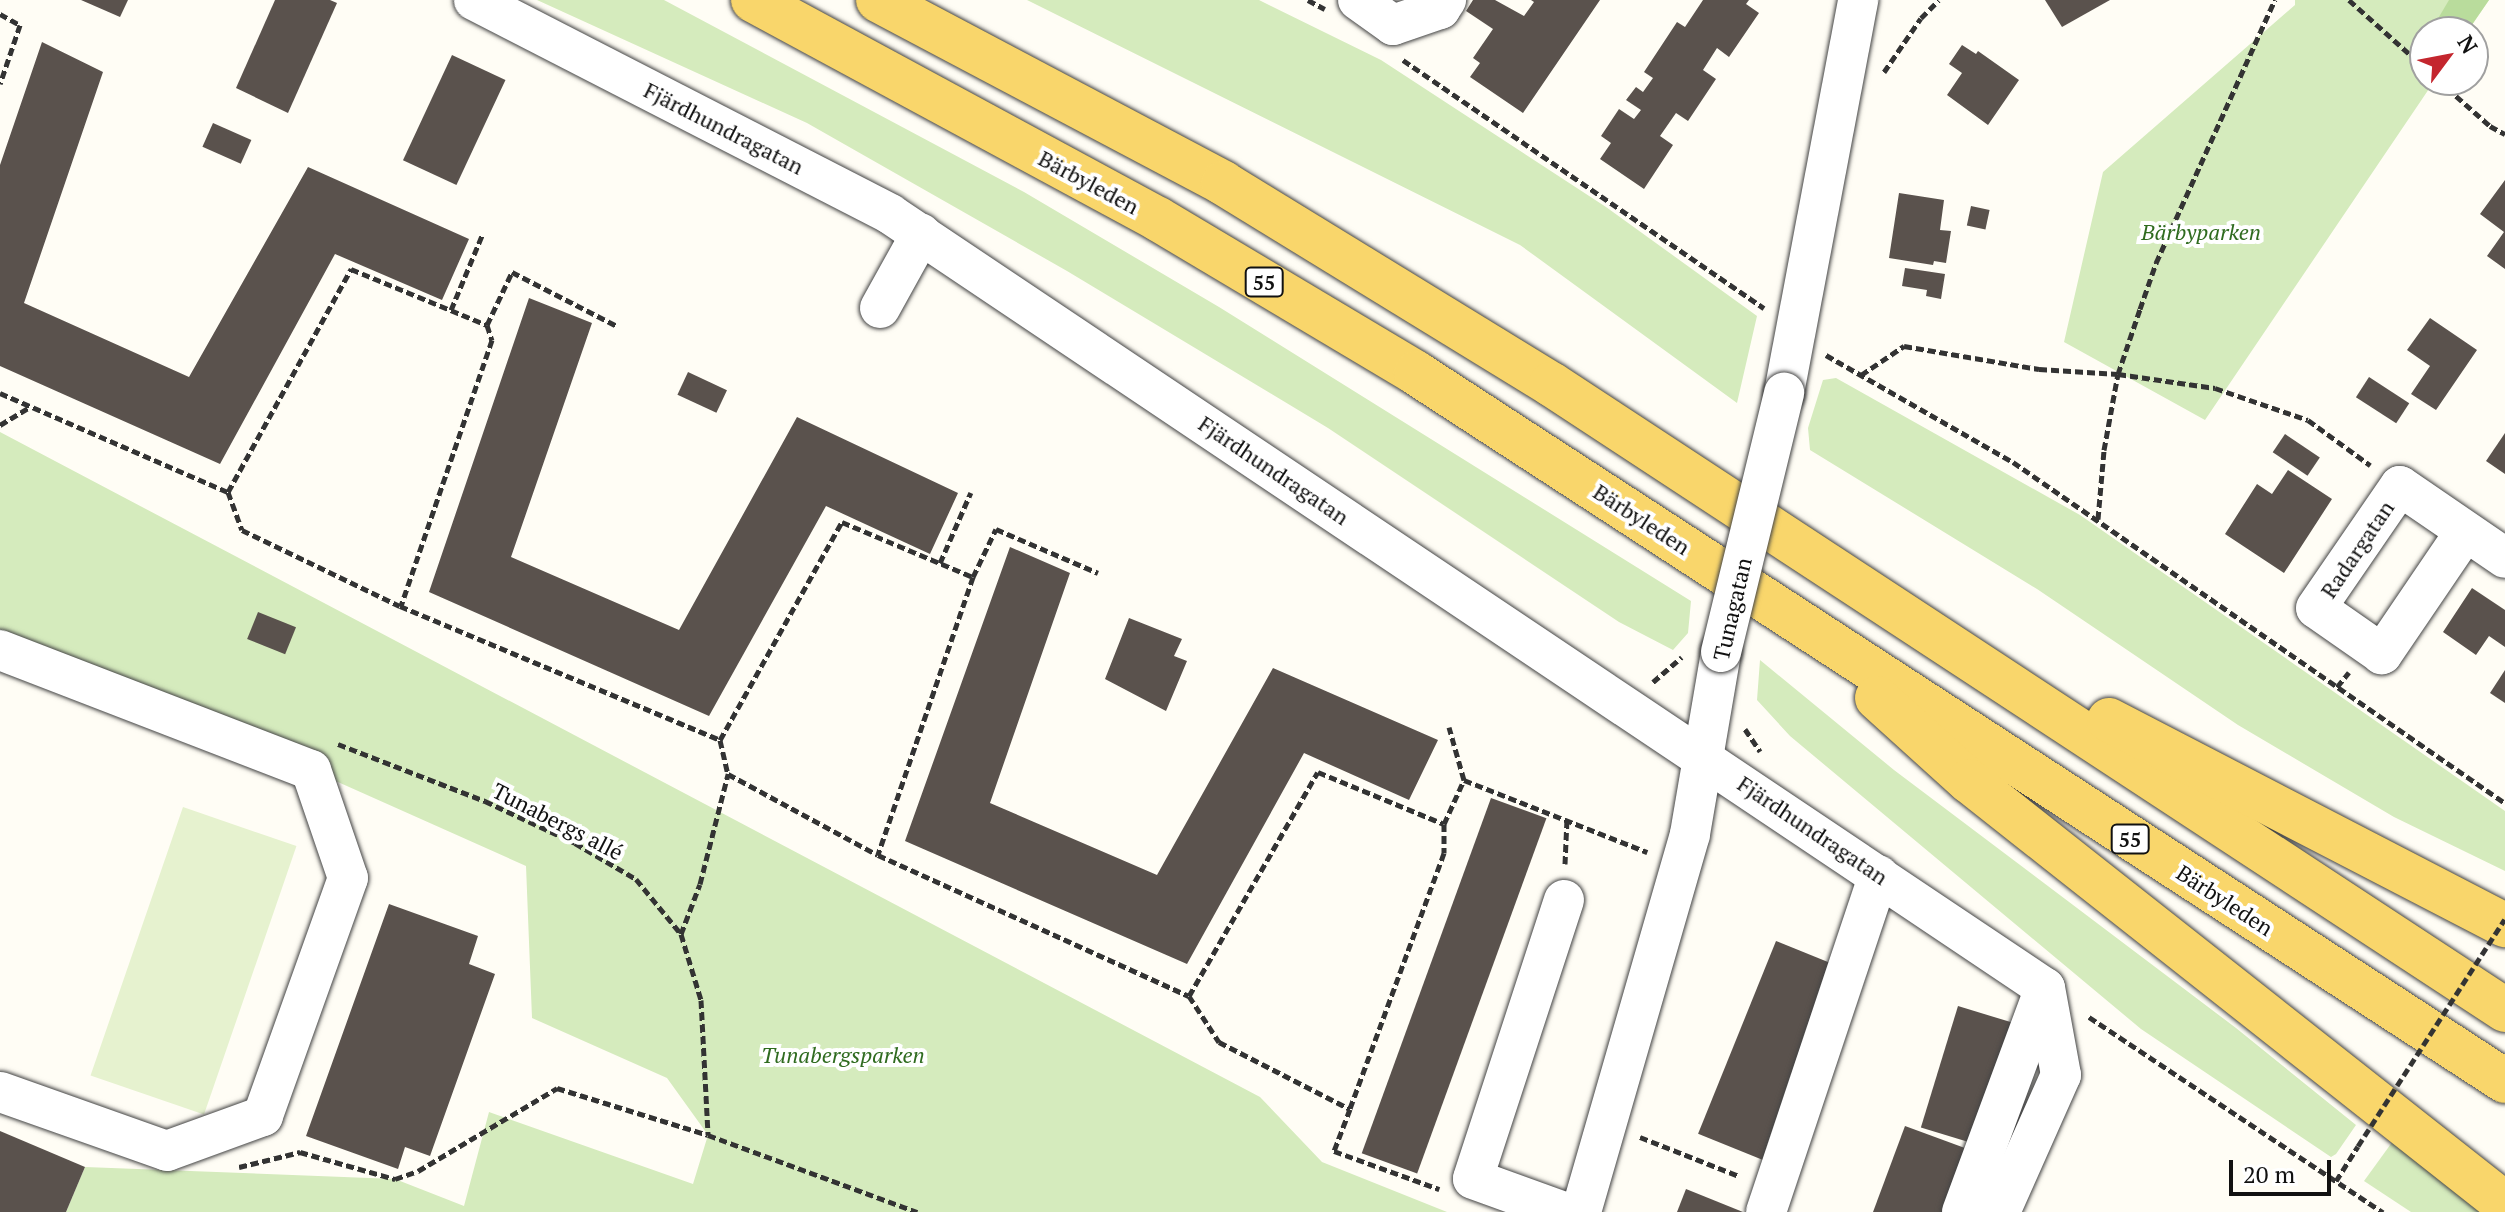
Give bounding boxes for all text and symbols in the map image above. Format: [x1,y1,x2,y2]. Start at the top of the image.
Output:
north arrow [2409,16,2489,96]
text: N [2451,29,2485,59]
street label: Fjärdhundragatan [640,76,808,180]
street label: Bärbyleden [1034,145,1144,219]
park label: Bärbyparken [2141,219,2261,245]
road number: 55 [1244,266,1284,298]
street label: Fjärdhundragatan [1194,410,1354,530]
street label: Bärbyleden [1589,478,1695,560]
street label: Radargatan [2315,495,2399,603]
street label: Tunagatan [1707,555,1757,663]
street label: Fjärdhundragatan [1733,770,1893,890]
street label: Tunabergs allé [488,777,628,865]
road number: 55 [2110,823,2150,855]
street label: Bärbyleden [2172,859,2278,941]
park label: Tunabergsparken [761,1042,925,1068]
scale bar [2233,1144,2335,1194]
text: 20 m [2243,1158,2295,1190]

